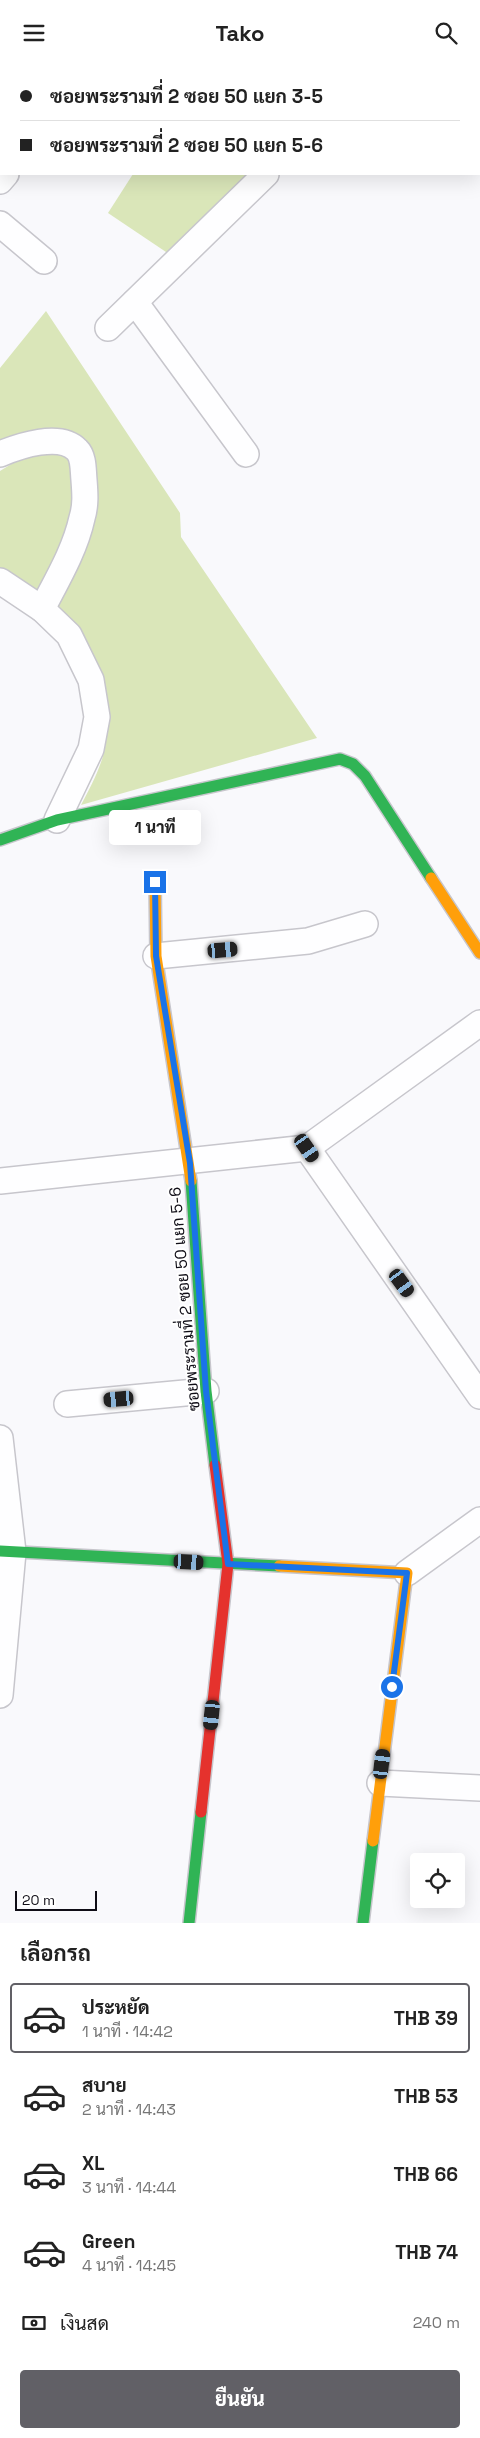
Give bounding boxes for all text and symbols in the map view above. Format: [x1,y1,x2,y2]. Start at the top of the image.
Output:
icon: menu [20,19,48,47]
text: Tako [216,19,264,47]
icon: search [432,19,460,47]
text: ซอยพระรามที่ 2 ซอย 50 แยก 3-5 [50,84,323,109]
text: ซอยพระรามที่ 2 ซอย 50 แยก 5-6 [50,133,323,158]
callout: 1 นาที [109,809,201,845]
text: 1 นาที [134,817,176,838]
route end [144,871,166,893]
car [207,941,238,959]
car [292,1131,321,1165]
street label: ซอยพระรามที่ 2 ซอย 50 แยก 5-6 [160,1186,205,1412]
car [387,1266,416,1300]
car [103,1390,134,1408]
car [173,1554,204,1570]
route start [381,1676,403,1698]
car [202,1699,221,1731]
car [372,1748,391,1780]
map controls [410,1853,465,1908]
button: locate [410,1853,465,1908]
scale bar [15,1888,98,1911]
text: 20 m [22,1891,55,1909]
text: เลือกรถ [20,1939,91,1967]
text: ประหยัด [82,1995,150,2020]
icon: car [22,1996,67,2041]
text: THB 39 [394,2006,458,2031]
text: 1 นาที · 14:42 [82,2021,173,2042]
text: สบาย [82,2073,127,2098]
icon: car [22,2074,67,2119]
text: THB 53 [394,2084,458,2109]
text: 2 นาที · 14:43 [82,2099,176,2120]
text: XL [82,2151,105,2176]
icon: car [22,2152,67,2197]
text: THB 66 [393,2162,458,2187]
text: 3 นาที · 14:44 [82,2177,176,2198]
text: Green [82,2229,135,2254]
icon: car [22,2230,67,2275]
text: THB 74 [395,2240,458,2265]
text: 4 นาที · 14:45 [82,2255,176,2276]
icon: cash [20,2309,48,2337]
text: เงินสด [60,2311,109,2336]
text: 240 m [413,2312,460,2333]
button: ยืนยัน [20,2370,460,2428]

